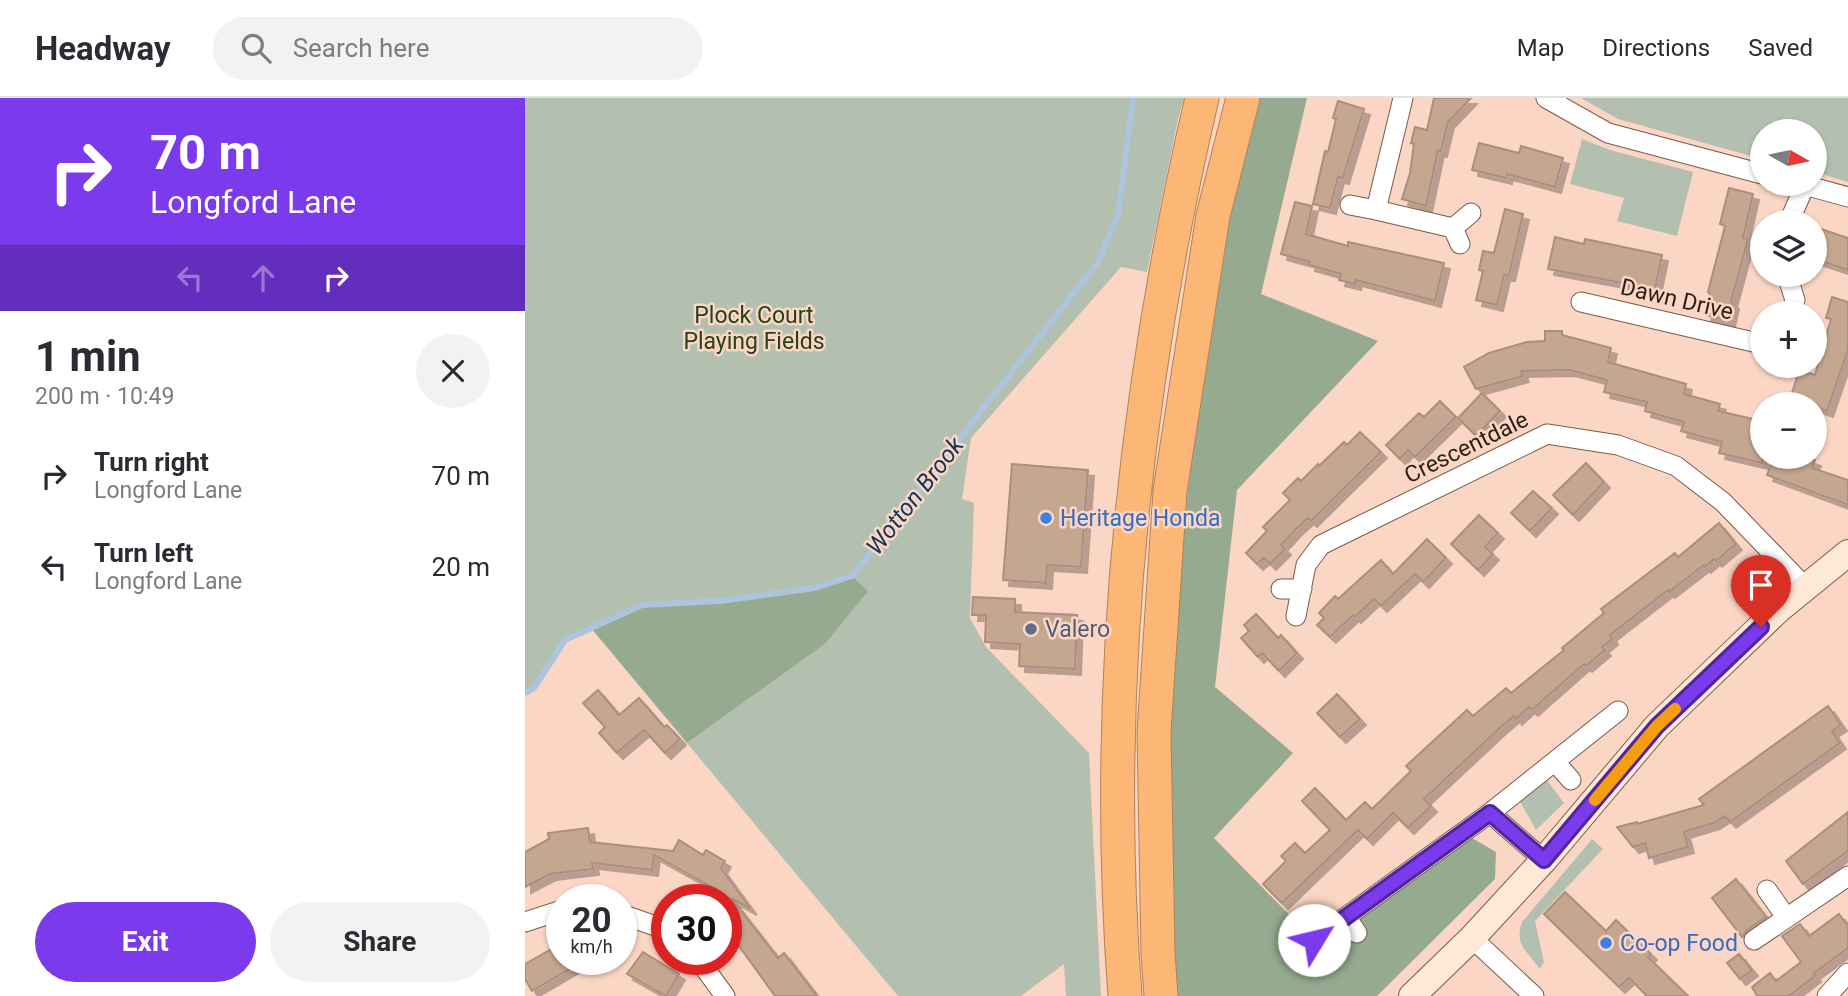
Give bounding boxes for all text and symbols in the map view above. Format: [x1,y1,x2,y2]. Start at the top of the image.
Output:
search box [213,17,703,80]
text: Headway [35,29,171,68]
icon: search [237,29,275,67]
text: Search here [293,33,429,63]
text: Map [1517,34,1564,62]
text: Directions [1602,34,1710,62]
text: Saved [1748,34,1813,62]
north arrow [1750,119,1827,196]
map controls [1750,119,1827,469]
text: 70 m [150,124,261,181]
icon: right [35,126,126,217]
text: Longford Lane [150,183,356,221]
button: layers [1750,210,1827,287]
icon: left [171,259,209,297]
icon: ahead [244,259,282,297]
icon: right [317,259,355,297]
street label: Dawn Drive [1618,273,1736,326]
button: + [1750,301,1827,378]
park label: Plock Court Playing Fields [683,302,825,355]
text: 1 min [35,332,141,381]
button: close [416,334,490,408]
text: 200 m · 10:49 [35,383,174,410]
button: − [1750,392,1827,469]
street label: Crescentdale [1400,406,1533,489]
water label: Wotton Brook [861,431,970,560]
text: Turn right [94,447,209,477]
icon: right [35,457,73,495]
text: 70 m [432,461,490,491]
text: Longford Lane [94,477,242,504]
place label: Heritage Honda [1060,505,1221,532]
marker: Heritage Honda [1038,510,1054,526]
text: Turn left [94,538,193,568]
icon: left [35,548,73,586]
text: 20 m [432,552,490,582]
pin [1731,555,1791,627]
icon: arrive [1742,566,1780,604]
text: Longford Lane [94,568,242,595]
place label: Valero [1045,616,1110,643]
marker: Valero [1023,621,1039,637]
speed limit sign: 30 [651,884,742,975]
text: 20 [571,900,612,941]
button: Exit [35,902,256,982]
button: Share [270,902,490,982]
position arrow [1277,903,1351,977]
place label: Co-op Food [1620,930,1738,957]
marker: Co-op Food [1598,935,1614,951]
text: km/h [570,936,613,957]

